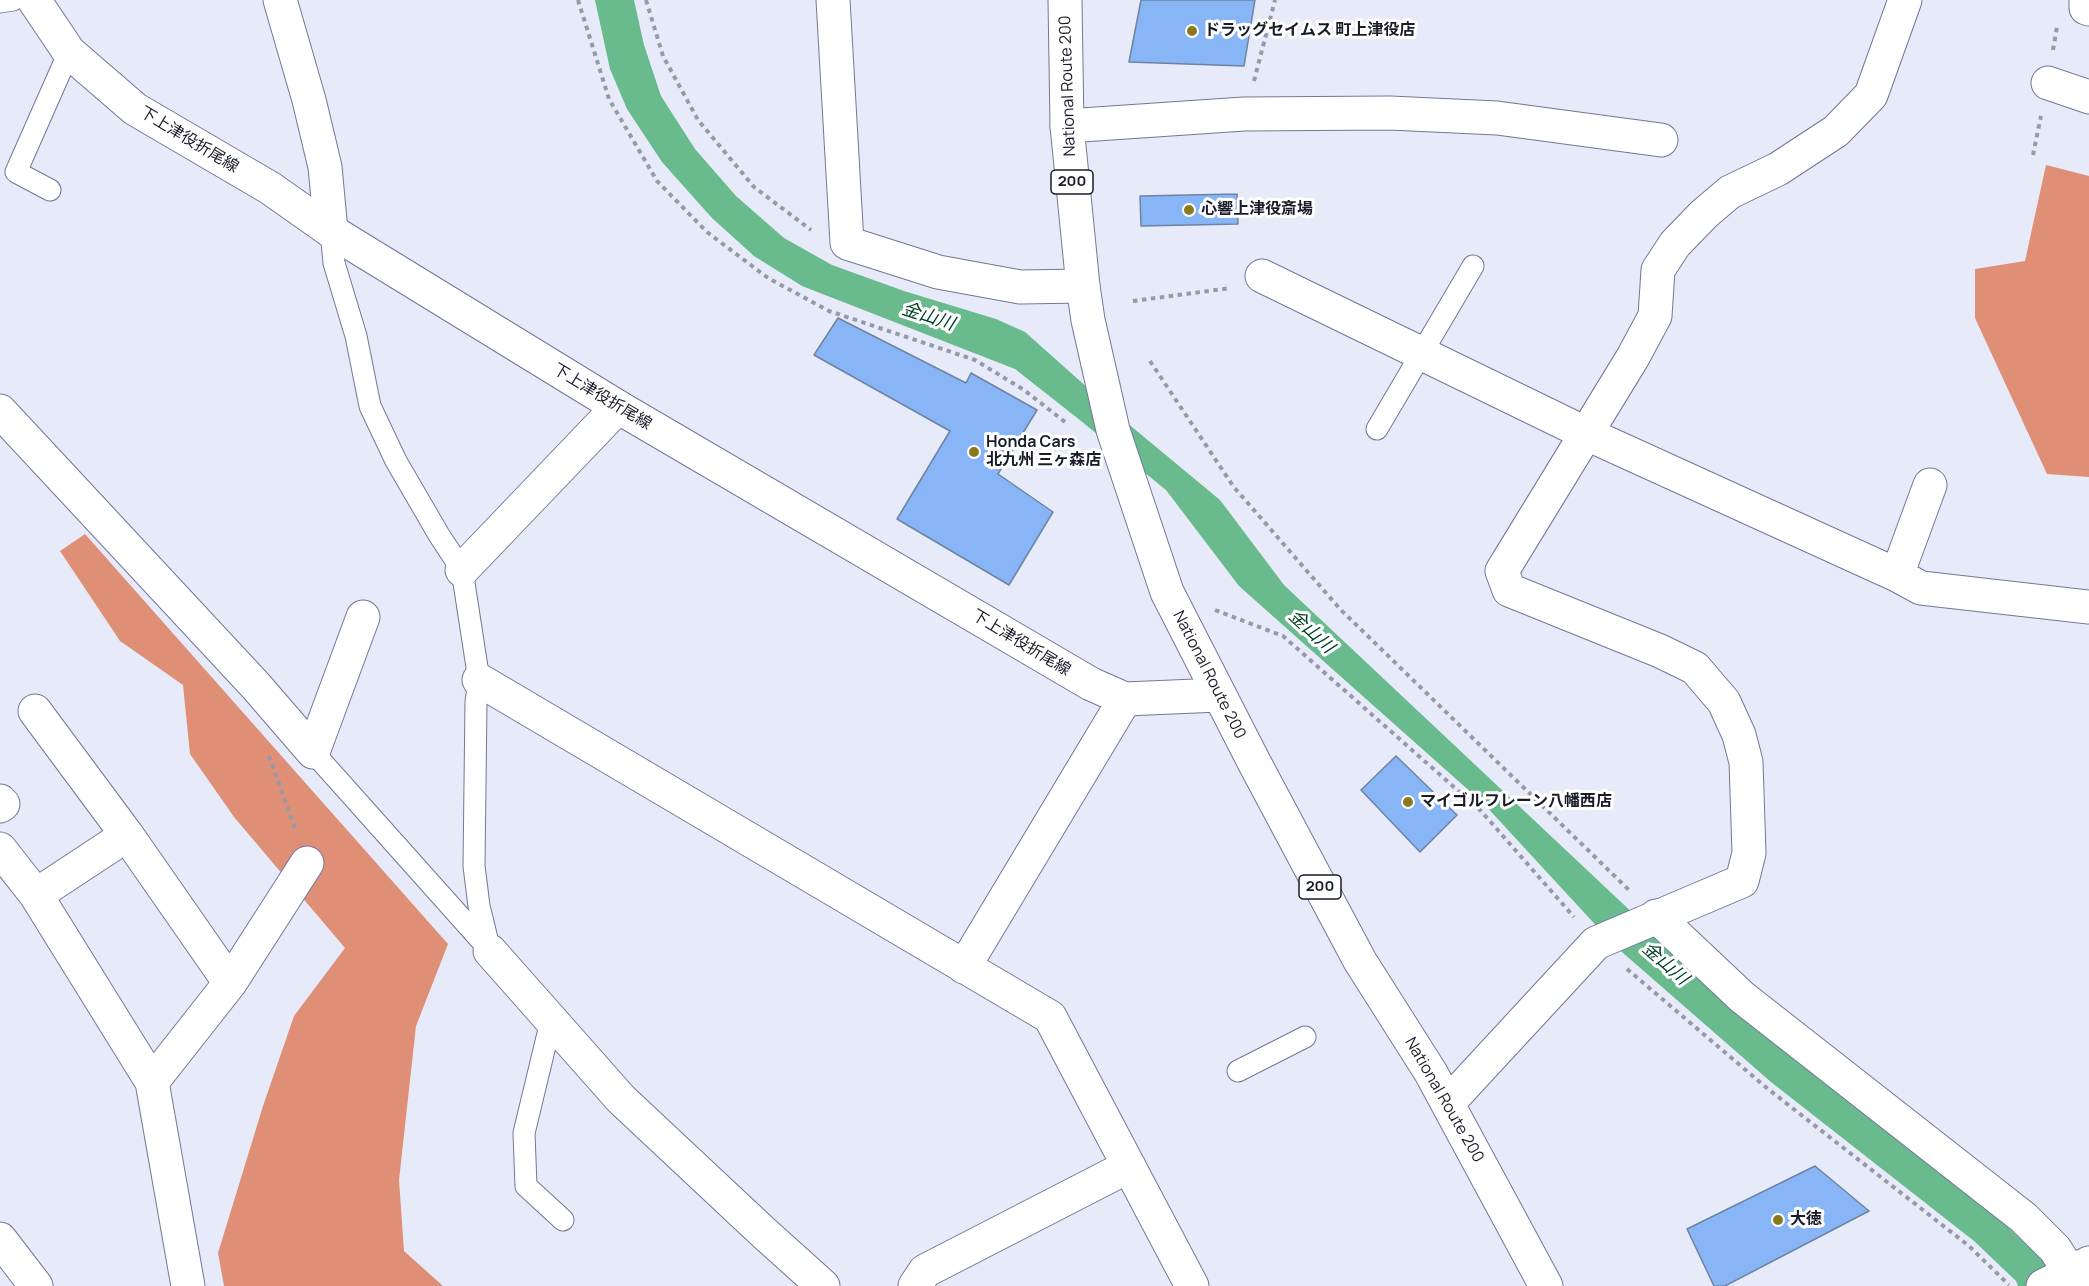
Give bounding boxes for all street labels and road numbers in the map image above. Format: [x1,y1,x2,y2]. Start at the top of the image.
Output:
street label: National Route 200 [1056,15,1080,157]
street label: 下上津役折尾線 [136,103,242,177]
road number: 200 [1051,170,1093,194]
street label: 下上津役折尾線 [549,360,655,434]
street label: 下上津役折尾線 [968,606,1074,680]
street label: National Route 200 [1168,608,1250,742]
road number: 200 [1299,875,1341,899]
street label: National Route 200 [1400,1034,1488,1166]

